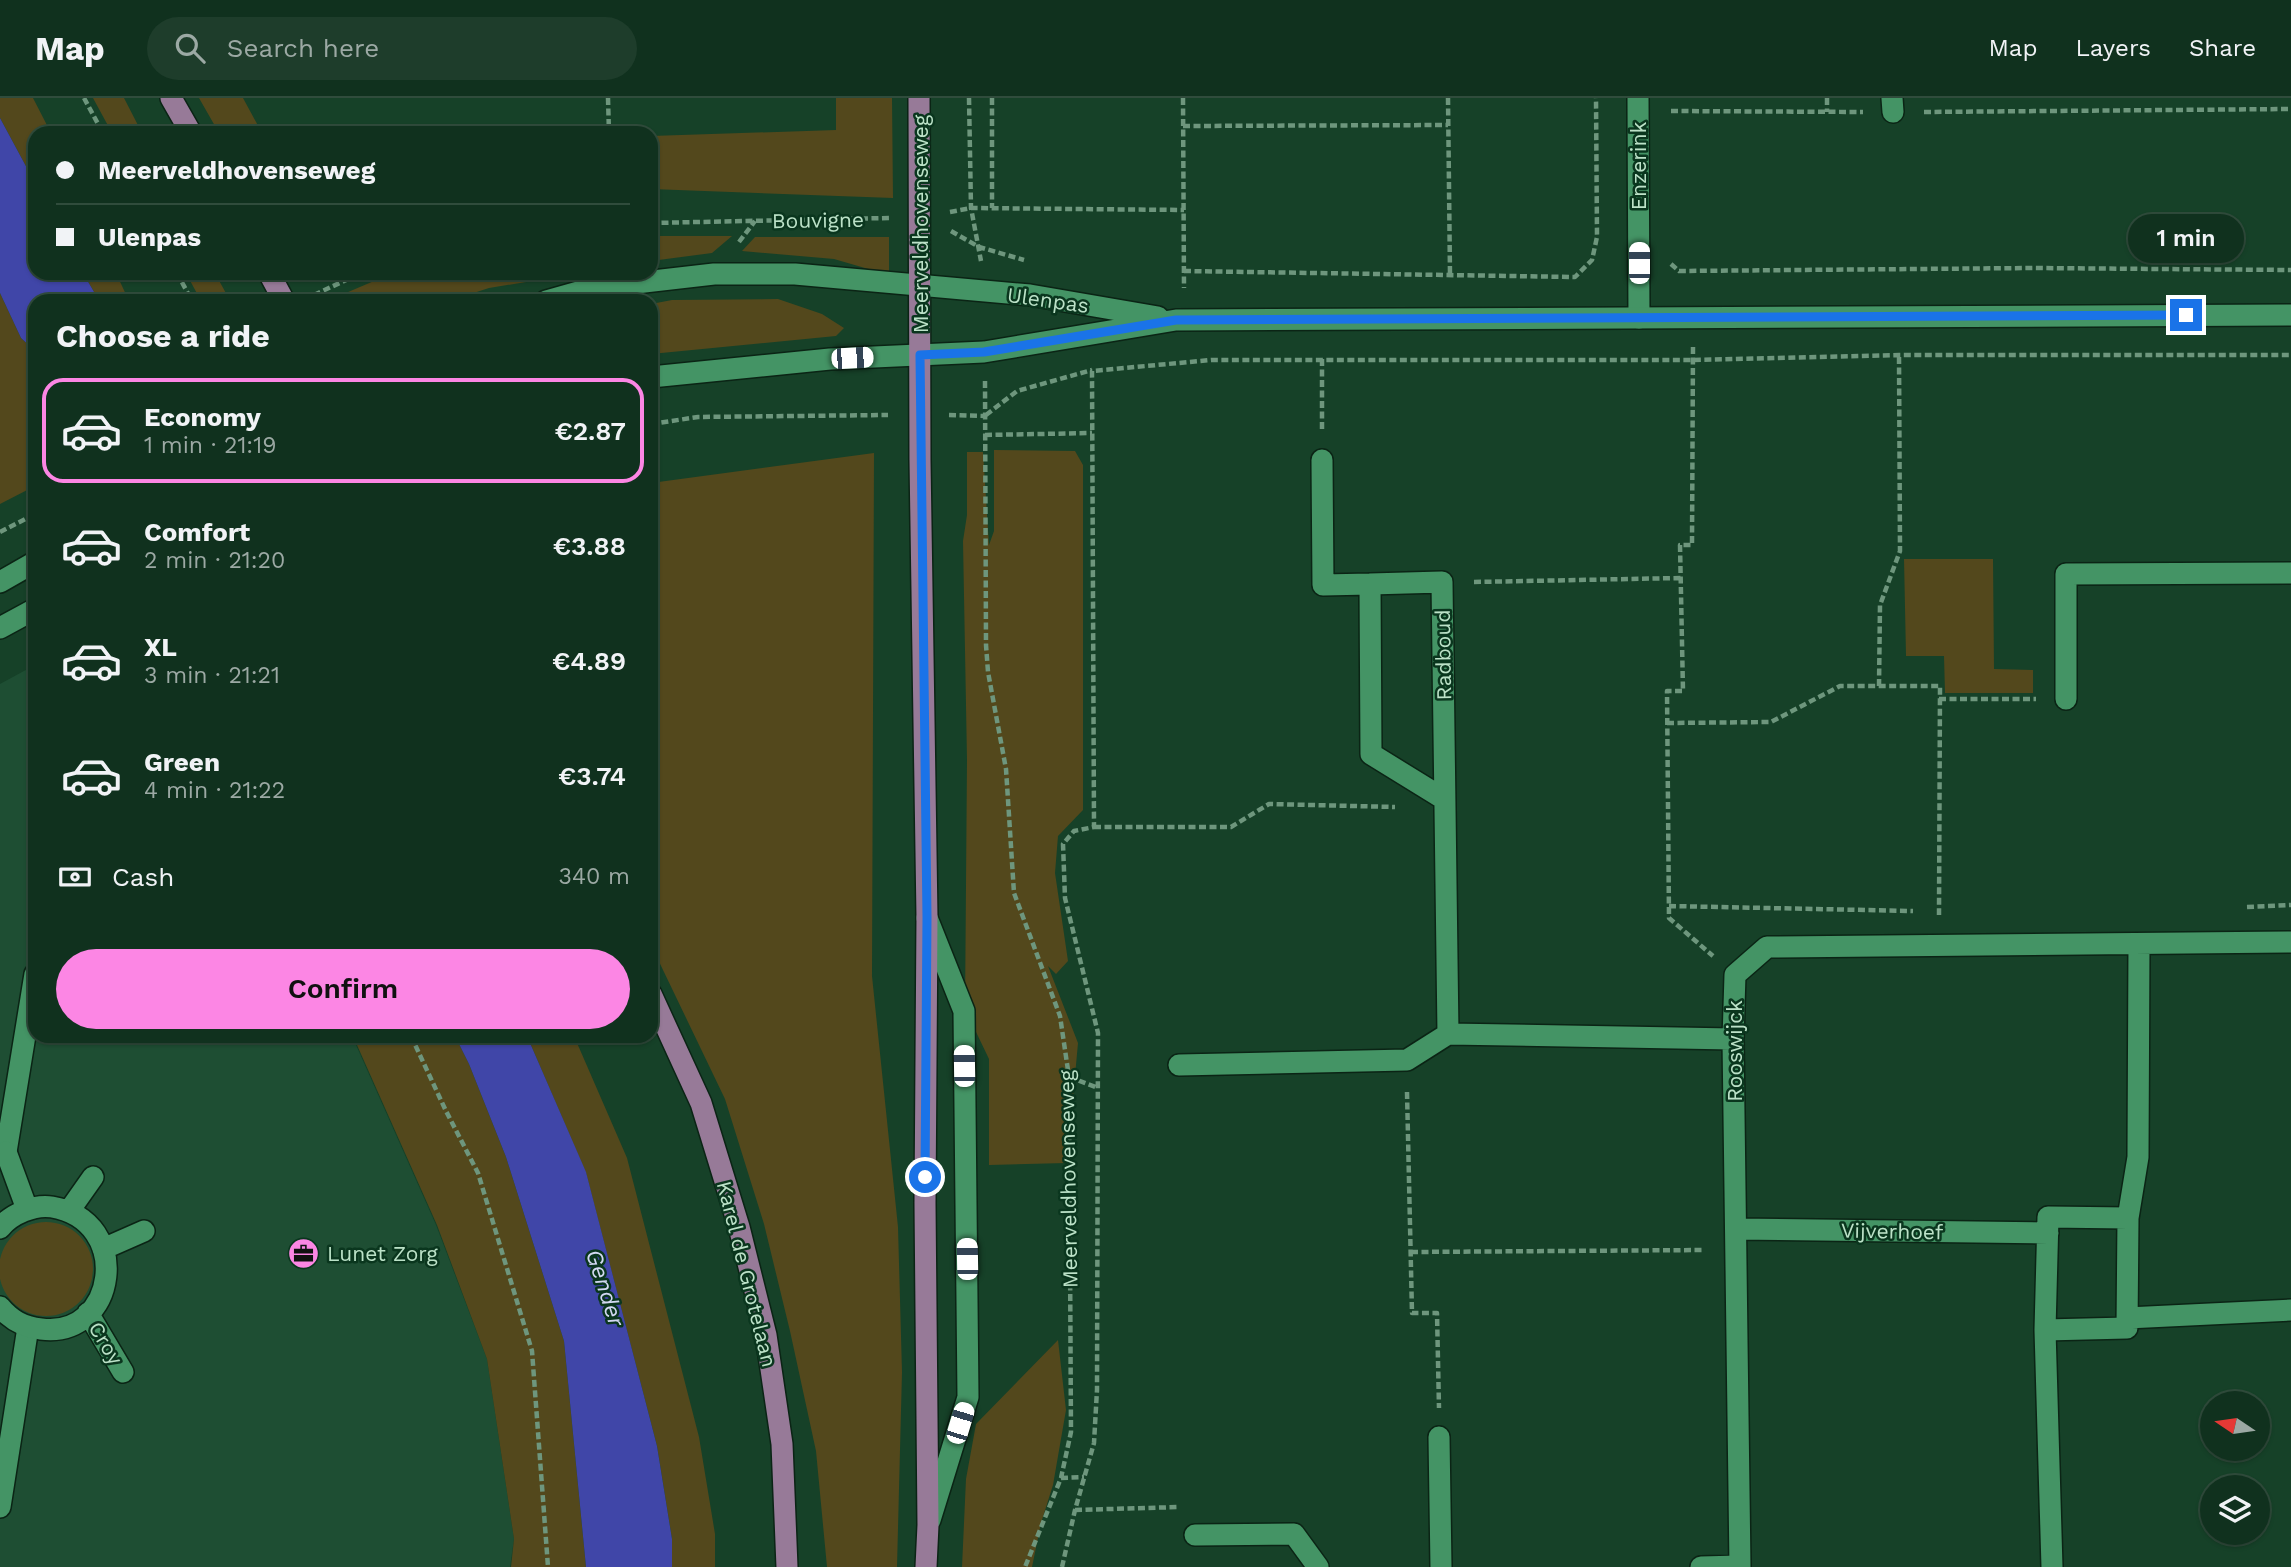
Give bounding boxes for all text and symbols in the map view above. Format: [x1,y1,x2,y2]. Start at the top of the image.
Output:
search box [147,17,637,80]
text: Map [35,29,105,68]
icon: search [171,29,209,67]
text: Search here [227,33,379,63]
text: Map [1989,34,2037,62]
text: Layers [2075,34,2151,62]
text: Share [2189,34,2256,62]
street label: Meerveldhovenseweg [908,114,933,333]
street label: Enzerink [1626,122,1651,210]
text: Meerveldhovenseweg [98,155,375,185]
street label: Bouvigne [772,207,864,233]
callout: 1 min [2128,214,2244,262]
text: Ulenpas [98,222,201,252]
text: 1 min [2156,225,2216,252]
car [1629,242,1650,284]
street label: Ulenpas [1005,282,1091,318]
route end [2170,299,2202,331]
text: Choose a ride [56,317,270,355]
car [831,346,874,370]
icon: car [60,399,123,462]
text: Economy [144,402,261,432]
text: €2.87 [554,416,626,446]
text: 1 min · 21:19 [144,432,276,459]
icon: car [60,514,123,577]
text: Comfort [144,517,250,547]
text: €3.88 [553,531,626,561]
text: 2 min · 21:20 [144,547,285,574]
street label: Radboud [1430,609,1456,701]
icon: car [60,629,123,692]
text: XL [144,632,177,662]
text: €4.89 [552,646,626,676]
text: 3 min · 21:21 [144,662,280,689]
icon: car [60,744,123,807]
text: Green [144,747,220,777]
text: €3.74 [558,761,626,791]
text: 4 min · 21:22 [144,777,285,804]
icon: cash [56,858,94,896]
text: Cash [112,862,174,892]
text: 340 m [558,863,630,890]
button: Confirm [56,949,630,1029]
street label: Rooswijck [1722,1000,1747,1102]
car [954,1045,975,1087]
street label: Meerveldhovenseweg [1054,1069,1082,1288]
route start [909,1161,941,1193]
street label: Karel de Grotelaan [712,1178,782,1370]
street label: Vijverhoef [1841,1218,1943,1244]
office icon: Lunet Zorg [287,1236,321,1270]
car [957,1238,978,1280]
place label: Lunet Zorg [327,1241,438,1266]
water label: Gender [580,1246,630,1331]
street label: Croy [83,1317,129,1369]
north arrow [2200,1391,2270,1461]
map controls [2200,1391,2270,1545]
car [944,1400,977,1446]
button: layers [2200,1475,2270,1545]

